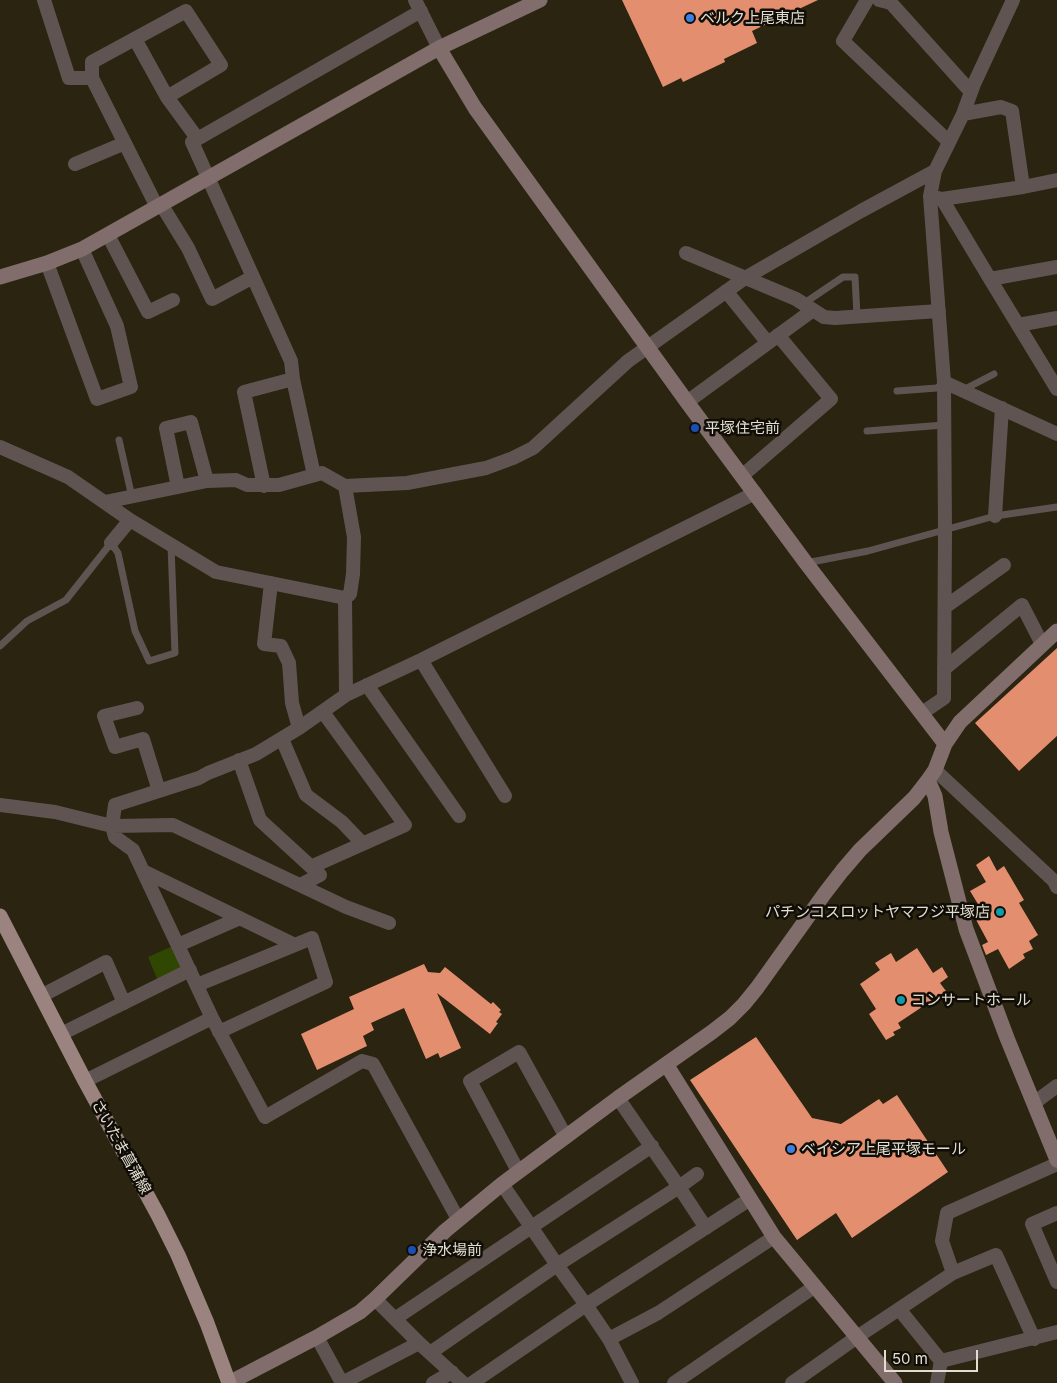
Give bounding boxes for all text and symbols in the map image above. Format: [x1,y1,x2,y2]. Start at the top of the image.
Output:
place label: ベルク上尾東店 [700,9,805,27]
marker: ベルク上尾東店 [684,12,696,24]
place label: 平塚住宅前 [705,419,780,437]
marker: 平塚住宅前 [689,422,701,434]
place label: パチンコスロットヤマフジ平塚店 [765,903,990,921]
marker: パチンコスロットヤマフジ平塚店 [994,906,1006,918]
place label: コンサートホール [911,991,1031,1009]
marker: コンサートホール [895,994,907,1006]
street label: さいたま菖蒲線 [88,1097,154,1197]
place label: ベイシア上尾平塚モール [801,1140,966,1158]
marker: ベイシア上尾平塚モール [785,1143,797,1155]
place label: 浄水場前 [422,1241,482,1259]
marker: 浄水場前 [406,1244,418,1256]
scale bar [887,1340,981,1372]
text: 50 m [892,1349,928,1368]

